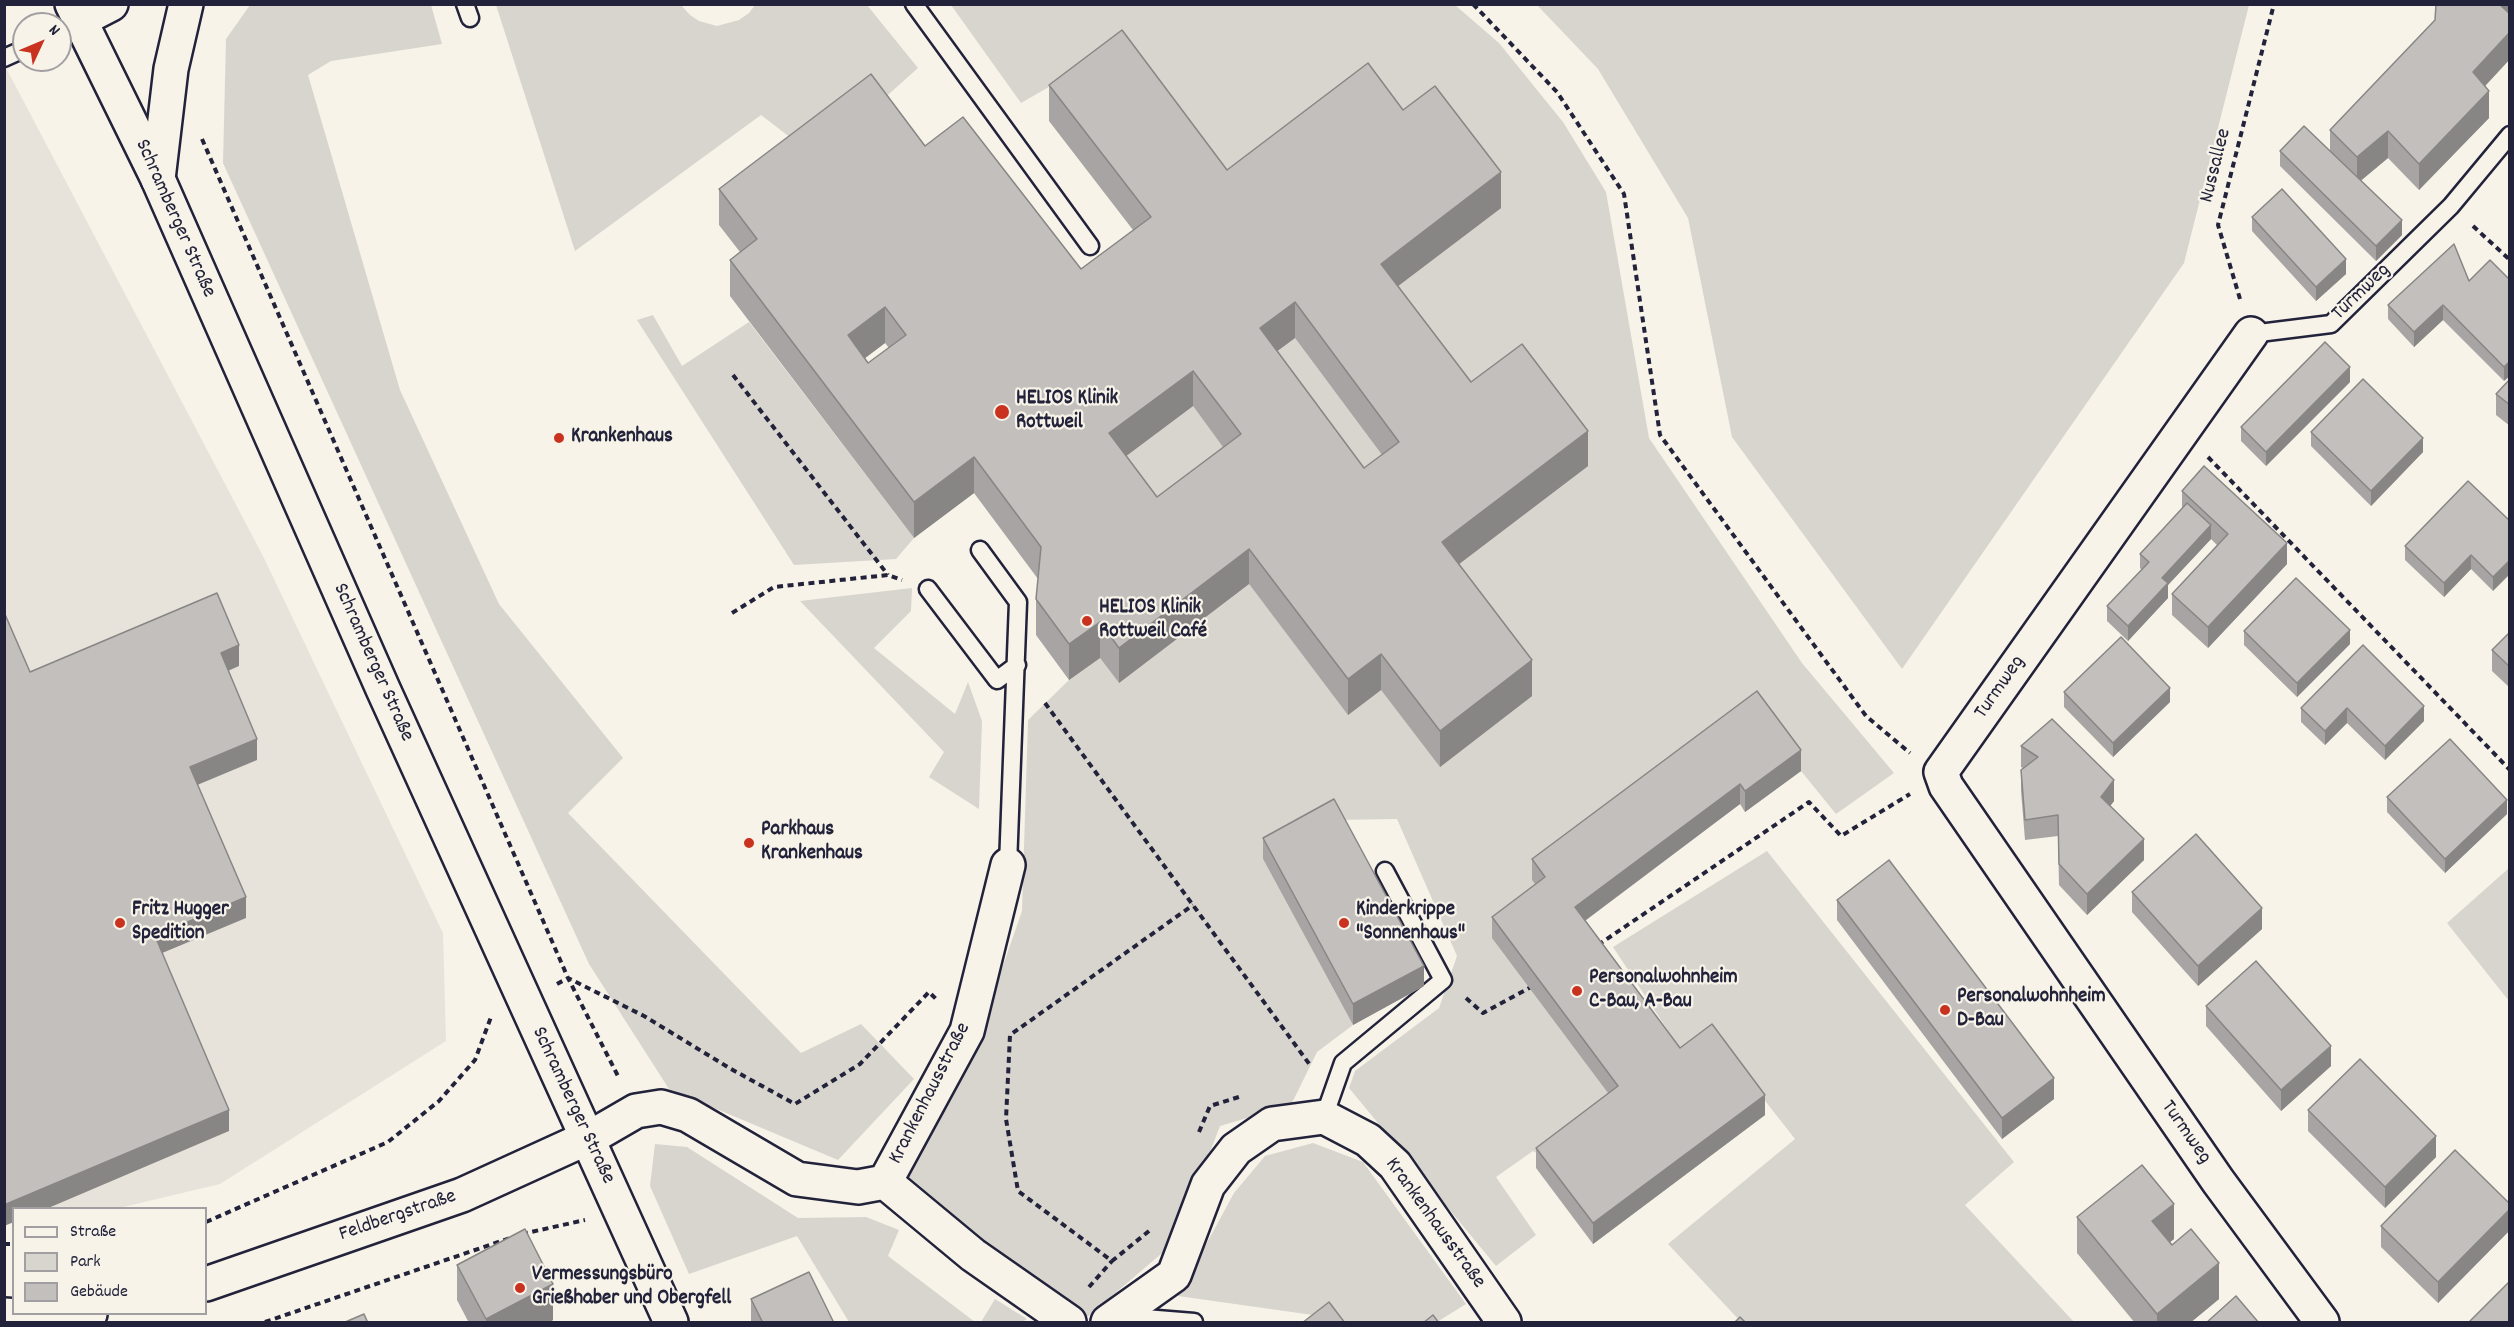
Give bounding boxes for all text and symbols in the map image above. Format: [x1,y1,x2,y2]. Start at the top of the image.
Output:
north arrow [12,12,72,72]
text: N [43,20,65,41]
street label: Nussallee [2196,126,2238,206]
street label: Schramberger Straße [128,136,220,302]
street label: Turmweg [2327,259,2397,327]
place label: HELIOS Klinik Rottweil [1016,387,1118,437]
marker: HELIOS Klinik Rottweil [993,403,1011,421]
place label: Krankenhaus [571,425,673,451]
marker: Krankenhaus [552,431,566,445]
street label: Schramberger Straße [326,580,418,746]
place label: HELIOS Klinik Rottweil Café [1099,596,1207,646]
marker: HELIOS Klinik Rottweil Café [1080,614,1094,628]
street label: Turmweg [1970,651,2032,725]
place label: Parkhaus Krankenhaus [761,818,863,868]
marker: Parkhaus Krankenhaus [742,836,756,850]
place label: Fritz Hugger Spedition [132,898,229,948]
place label: Kinderkrippe "Sonnenhaus" [1356,898,1465,948]
marker: Fritz Hugger Spedition [113,916,127,930]
marker: Kinderkrippe "Sonnenhaus" [1337,916,1351,930]
place label: Personalwohnheim C-Bau, A-Bau [1589,966,1738,1016]
marker: Personalwohnheim C-Bau, A-Bau [1570,984,1584,998]
place label: Personalwohnheim D-Bau [1957,985,2106,1035]
marker: Personalwohnheim D-Bau [1938,1003,1952,1017]
street label: Krankenhausstraße [884,1019,978,1169]
street label: Schramberger Straße [525,1023,619,1189]
street label: Turmweg [2154,1096,2216,1170]
street label: Krankenhausstraße [1378,1154,1490,1294]
street label: Feldbergstraße [336,1185,460,1249]
legend [12,1207,207,1315]
text: Straße [70,1220,116,1245]
text: Park [70,1250,101,1275]
place label: Vermessungsbüro Grießhaber und Obergfell [532,1263,731,1313]
text: Gebäude [70,1280,128,1305]
marker: Vermessungsbüro Grießhaber und Obergfell [513,1281,527,1295]

